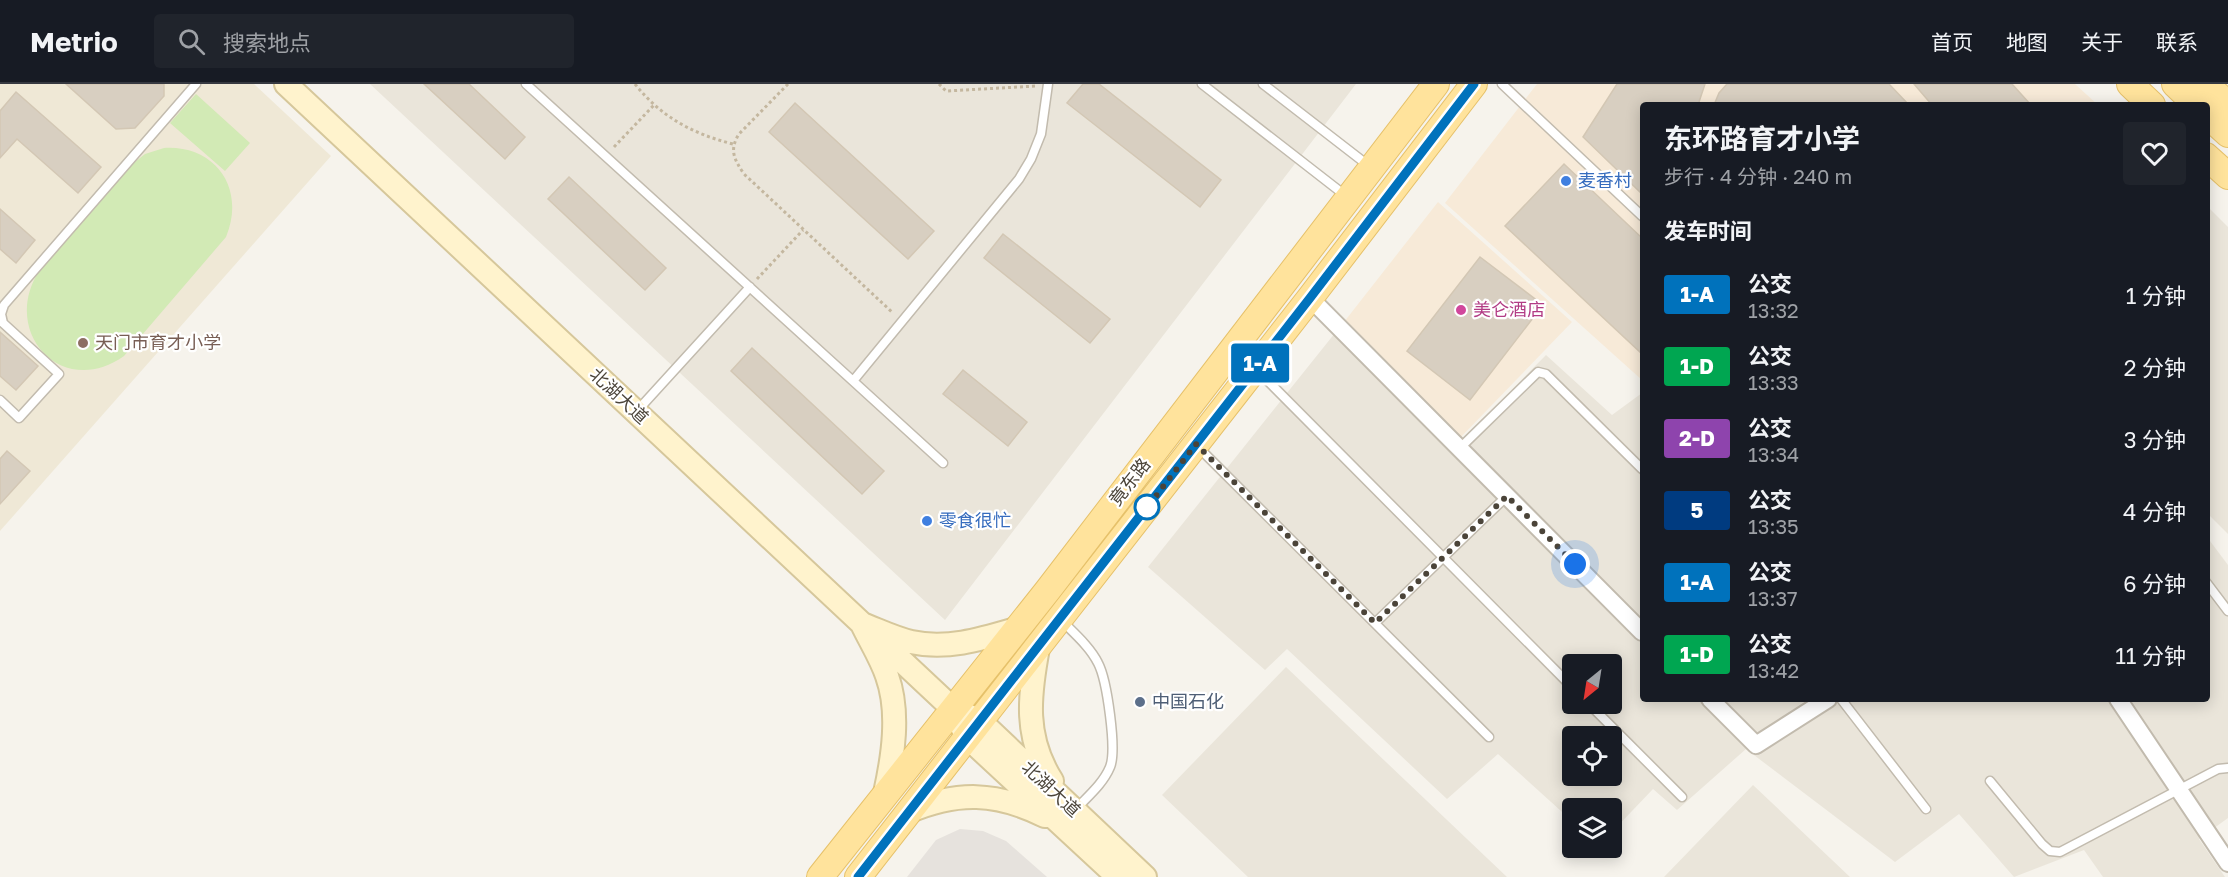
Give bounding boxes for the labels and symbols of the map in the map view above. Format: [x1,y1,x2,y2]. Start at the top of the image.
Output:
place label: 麦香村 [1578,169,1632,191]
marker: 麦香村 [1559,174,1573,188]
place label: 美仑酒店 [1473,298,1545,320]
marker: 美仑酒店 [1454,303,1468,317]
place label: 天门市育才小学 [95,331,221,353]
marker: 天门市育才小学 [76,336,90,350]
line badge: 1-A [1226,344,1294,382]
street label: 北湖大道 [586,363,654,428]
street label: 竟东路 [1104,453,1155,509]
unlabelled marker [1134,494,1160,520]
place label: 零食很忙 [939,509,1011,531]
marker: 零食很忙 [920,514,934,528]
your location [1560,549,1590,579]
north arrow [1562,654,1622,714]
place label: 中国石化 [1152,690,1224,712]
marker: 中国石化 [1133,695,1147,709]
street label: 北湖大道 [1018,756,1086,821]

